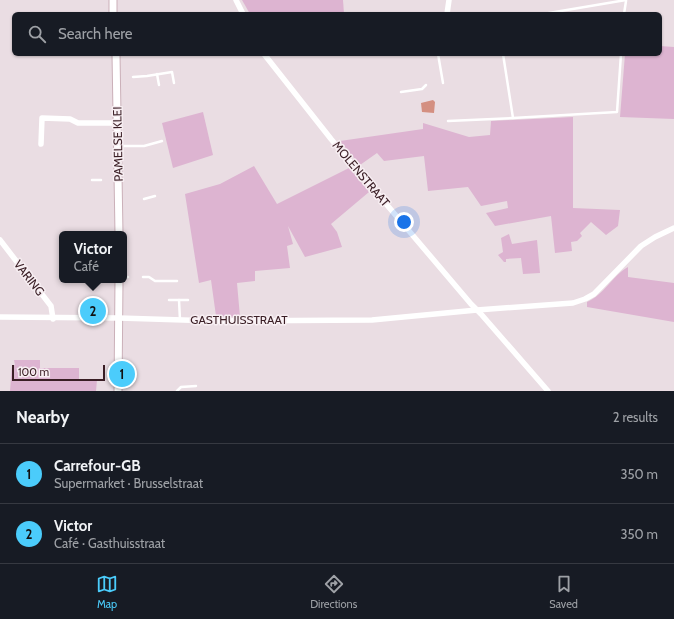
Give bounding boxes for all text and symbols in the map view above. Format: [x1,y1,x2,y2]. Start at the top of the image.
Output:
search box [12,12,662,56]
icon: search [26,23,48,45]
text: Search here [58,25,133,43]
street label: PAMELSE KLEI [109,106,126,182]
street label: MOLENSTRAAT [330,138,394,210]
your location [394,212,414,232]
popup [59,231,127,283]
text: Victor [74,240,112,258]
street label: VARING [11,257,48,298]
text: Café [74,258,99,274]
pin: 2 [80,296,106,326]
street label: GASTHUISSTRAAT [190,312,288,327]
pin: 1 [109,359,135,389]
scale bar [12,363,105,382]
text: 100 m [18,365,49,379]
text: Nearby [16,407,69,427]
text: 2 results [613,409,658,425]
text: Carrefour-GB [54,457,141,475]
text: 1 [27,466,31,482]
text: 350 m [621,466,658,482]
text: Supermarket · Brusselstraat [54,475,203,491]
text: Victor [54,517,92,535]
text: 2 [26,526,32,542]
text: 350 m [621,526,658,542]
text: Café · Gasthuisstraat [54,535,165,551]
tab: Map [96,573,118,611]
tab: Directions [310,573,357,611]
tab: Saved [549,573,578,611]

